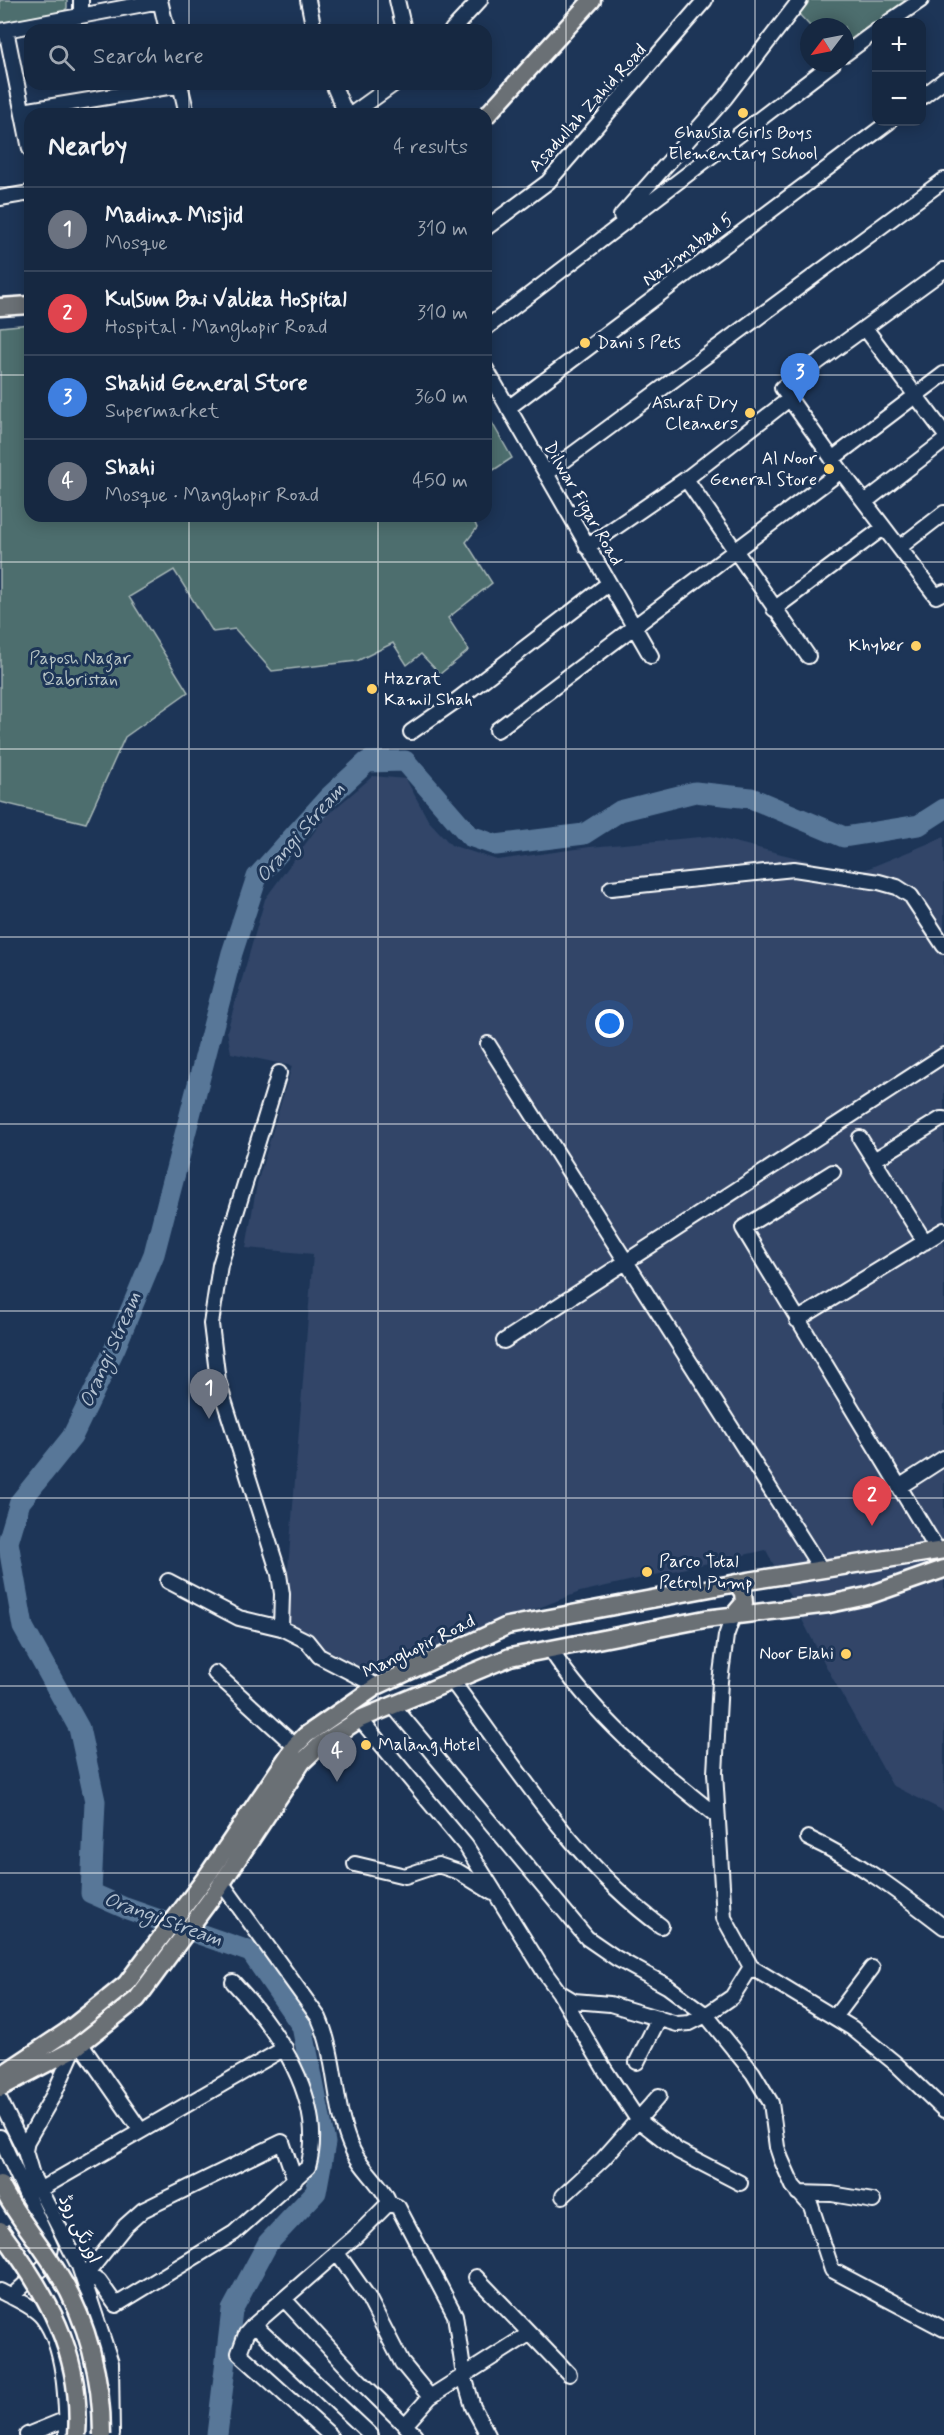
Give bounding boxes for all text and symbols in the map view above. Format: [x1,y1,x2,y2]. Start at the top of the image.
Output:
north arrow [800,18,854,72]
map controls [872,18,926,126]
button: + [872,18,926,72]
search box [24,24,492,90]
street label: Asadullah Zahid Road [524,39,652,177]
icon: search [45,41,78,74]
text: Search here [93,43,204,71]
button: − [872,72,926,126]
marker: Ghausia Girls Boys Elementary School [736,106,750,120]
place label: Ghausia Girls Boys Elementary School [668,121,818,166]
text: Nearby [48,130,127,164]
text: 4 results [393,134,468,161]
text: Madina Misjid [105,202,243,230]
street label: Nazimabad 5 [638,208,739,292]
text: 1 [63,216,72,243]
text: 310 m [417,216,468,243]
text: Mosque [105,230,168,257]
text: Kulsum Bai Valika Hospital [105,286,347,314]
text: 2 [63,300,72,327]
text: 310 m [417,300,468,327]
text: Hospital · Manghopir Road [105,314,327,341]
place label: Dani s Pets [597,331,681,355]
marker: Dani s Pets [578,336,592,350]
pin: 3 [780,354,820,403]
text: Shahid General Store [105,370,308,398]
text: 3 [63,384,72,411]
text: 360 m [415,384,468,411]
place label: Ashraf Dry Cleaners [652,391,738,436]
text: Supermarket [105,398,219,425]
marker: Ashraf Dry Cleaners [743,406,757,420]
street label: Dilwar Figar Road [537,438,628,571]
place label: Al Noor General Store [709,447,818,492]
text: Shahi [105,454,155,482]
marker: Al Noor General Store [822,462,836,476]
text: 4 [62,468,73,495]
text: 450 m [412,468,468,495]
text: Mosque · Manghopir Road [105,482,319,509]
place label: Khyber [849,634,904,658]
marker: Khyber [909,639,923,653]
park label: Paposh Nagar Qabristan [29,647,131,692]
place label: Hazrat Kamil Shah [384,667,473,712]
marker: Hazrat Kamil Shah [365,682,379,696]
water label: Orangi Stream [250,777,353,890]
your location [595,1009,624,1038]
water label: Orangi Stream [73,1288,150,1413]
pin: 1 [190,1370,228,1419]
pin: 2 [852,1476,892,1526]
place label: Parco Total Petrol Pump [659,1550,752,1595]
marker: Parco Total Petrol Pump [640,1565,654,1579]
street label: Manghopir Road [359,1609,480,1685]
place label: Noor Elahi [759,1642,834,1666]
marker: Noor Elahi [839,1647,853,1661]
pin: 4 [318,1732,356,1782]
place label: Malang Hotel [378,1733,480,1757]
marker: Malang Hotel [359,1738,373,1752]
water label: Orangi Stream [99,1886,226,1956]
street label: اورنگی روڈ [52,2191,106,2267]

